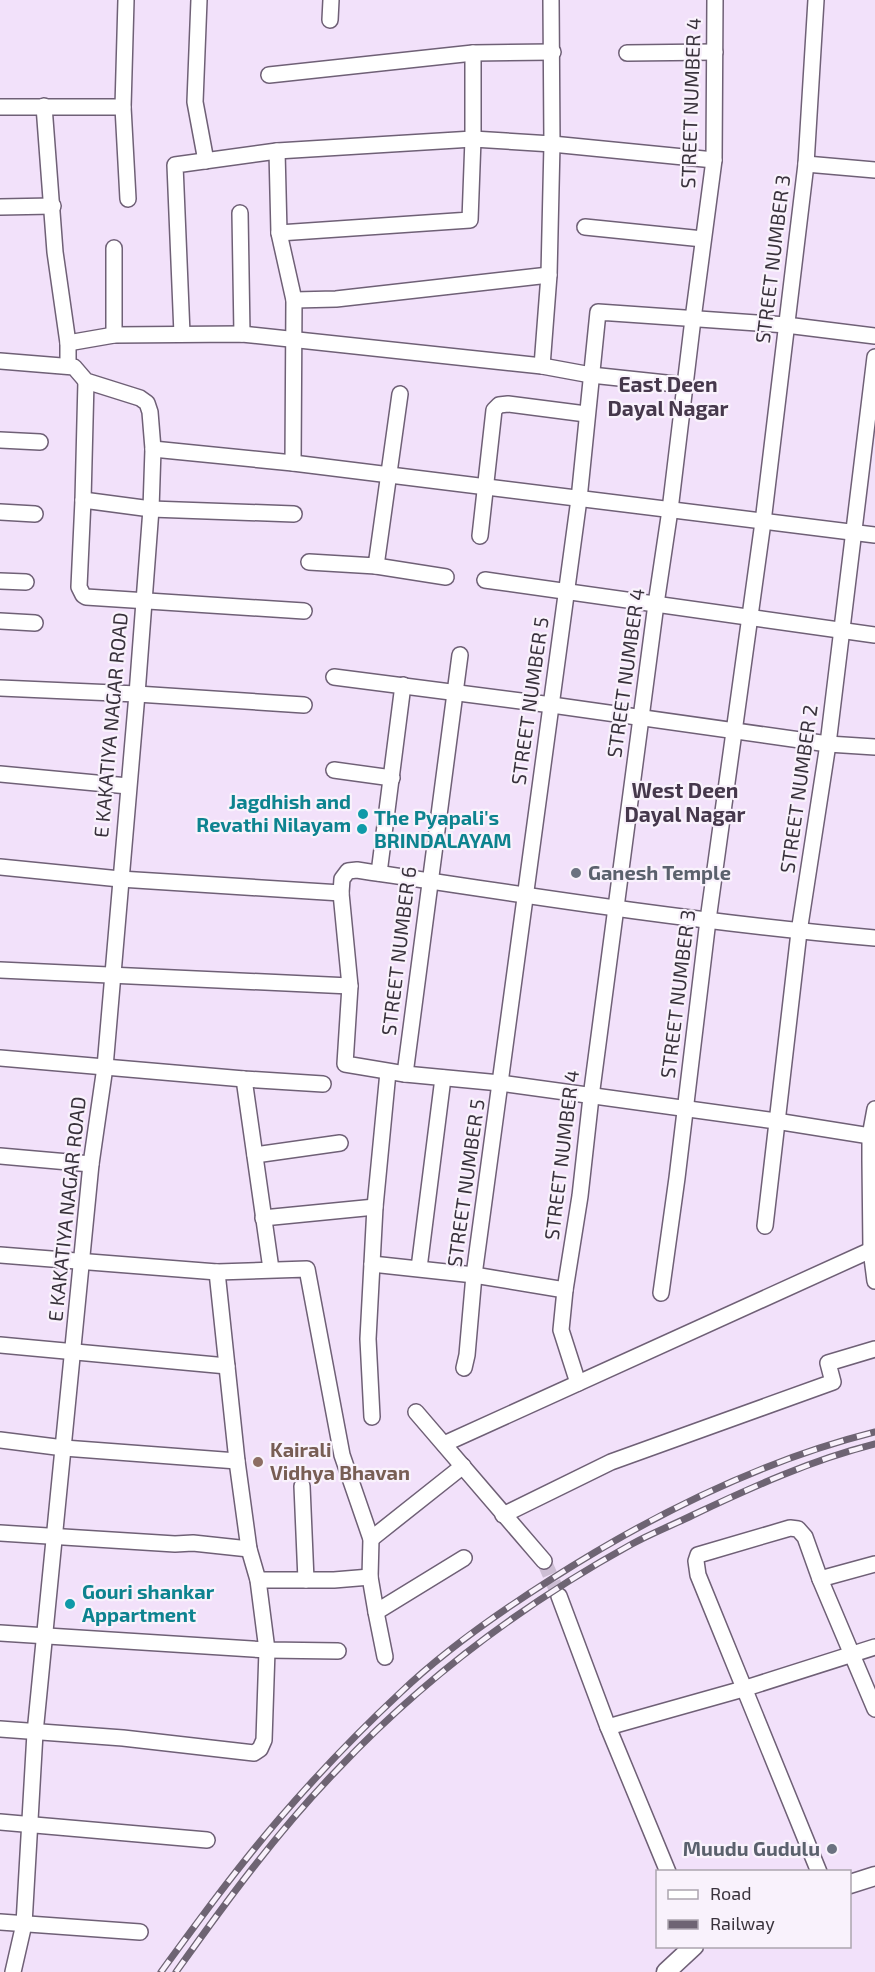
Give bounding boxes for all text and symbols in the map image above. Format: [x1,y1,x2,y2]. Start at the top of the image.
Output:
street label: STREET NUMBER 4 [675,17,705,189]
street label: STREET NUMBER 3 [750,173,794,345]
district label: East Deen Dayal Nagar [607,371,729,421]
street label: STREET NUMBER 4 [601,587,649,759]
street label: E KAKATIYA NAGAR ROAD [88,611,132,839]
street label: STREET NUMBER 5 [505,615,553,786]
street label: STREET NUMBER 2 [774,703,822,875]
district label: West Deen Dayal Nagar [624,777,746,827]
place label: Jagdhish and Revathi Nilayam [196,789,351,837]
place label: The Pyapali's BRINDALAYAM [374,805,512,852]
marker: Jagdhish and Revathi Nilayam [356,807,370,821]
marker: The Pyapali's BRINDALAYAM [355,822,369,836]
place label: Ganesh Temple [588,860,731,884]
street label: STREET NUMBER 6 [376,865,420,1037]
marker: Ganesh Temple [569,866,583,880]
street label: STREET NUMBER 3 [655,908,699,1080]
street label: STREET NUMBER 4 [539,1069,583,1241]
street label: E KAKATIYA NAGAR ROAD [42,1095,90,1323]
street label: STREET NUMBER 5 [441,1097,489,1268]
place label: Kairali Vidhya Bhavan [270,1437,410,1485]
marker: Kairali Vidhya Bhavan [251,1455,265,1469]
place label: Gouri shankar Appartment [82,1579,215,1626]
marker: Gouri shankar Appartment [63,1597,77,1611]
place label: Muudu Gudulu [683,1836,820,1860]
marker: Muudu Gudulu [825,1842,839,1856]
legend [656,1870,851,1948]
text: Road [710,1882,751,1904]
text: Railway [710,1912,775,1934]

